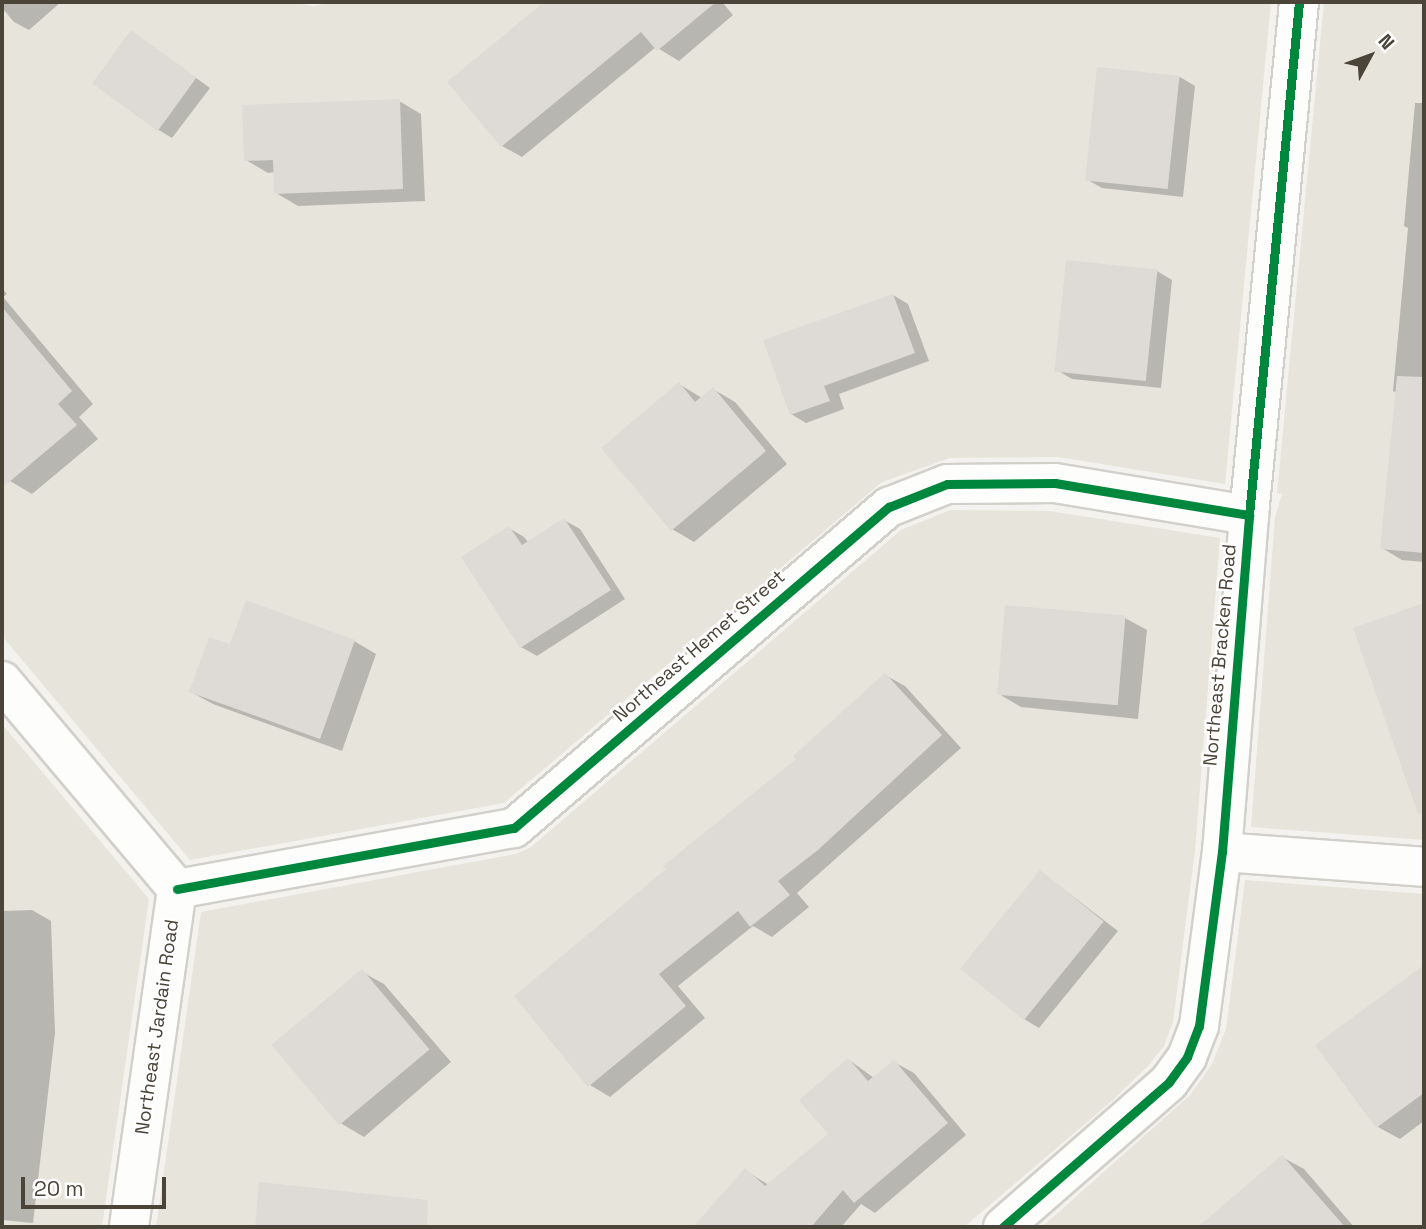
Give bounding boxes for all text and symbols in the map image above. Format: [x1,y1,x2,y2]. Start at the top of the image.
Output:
north arrow [1335,21,1405,91]
text: N [1373,29,1400,55]
street label: Northeast Bracken Road [1199,543,1241,767]
street label: Northeast Hemet Street [608,565,790,727]
street label: Northeast Jardain Road [131,918,183,1136]
scale bar [24,1162,170,1206]
text: 20 m [34,1175,84,1202]

